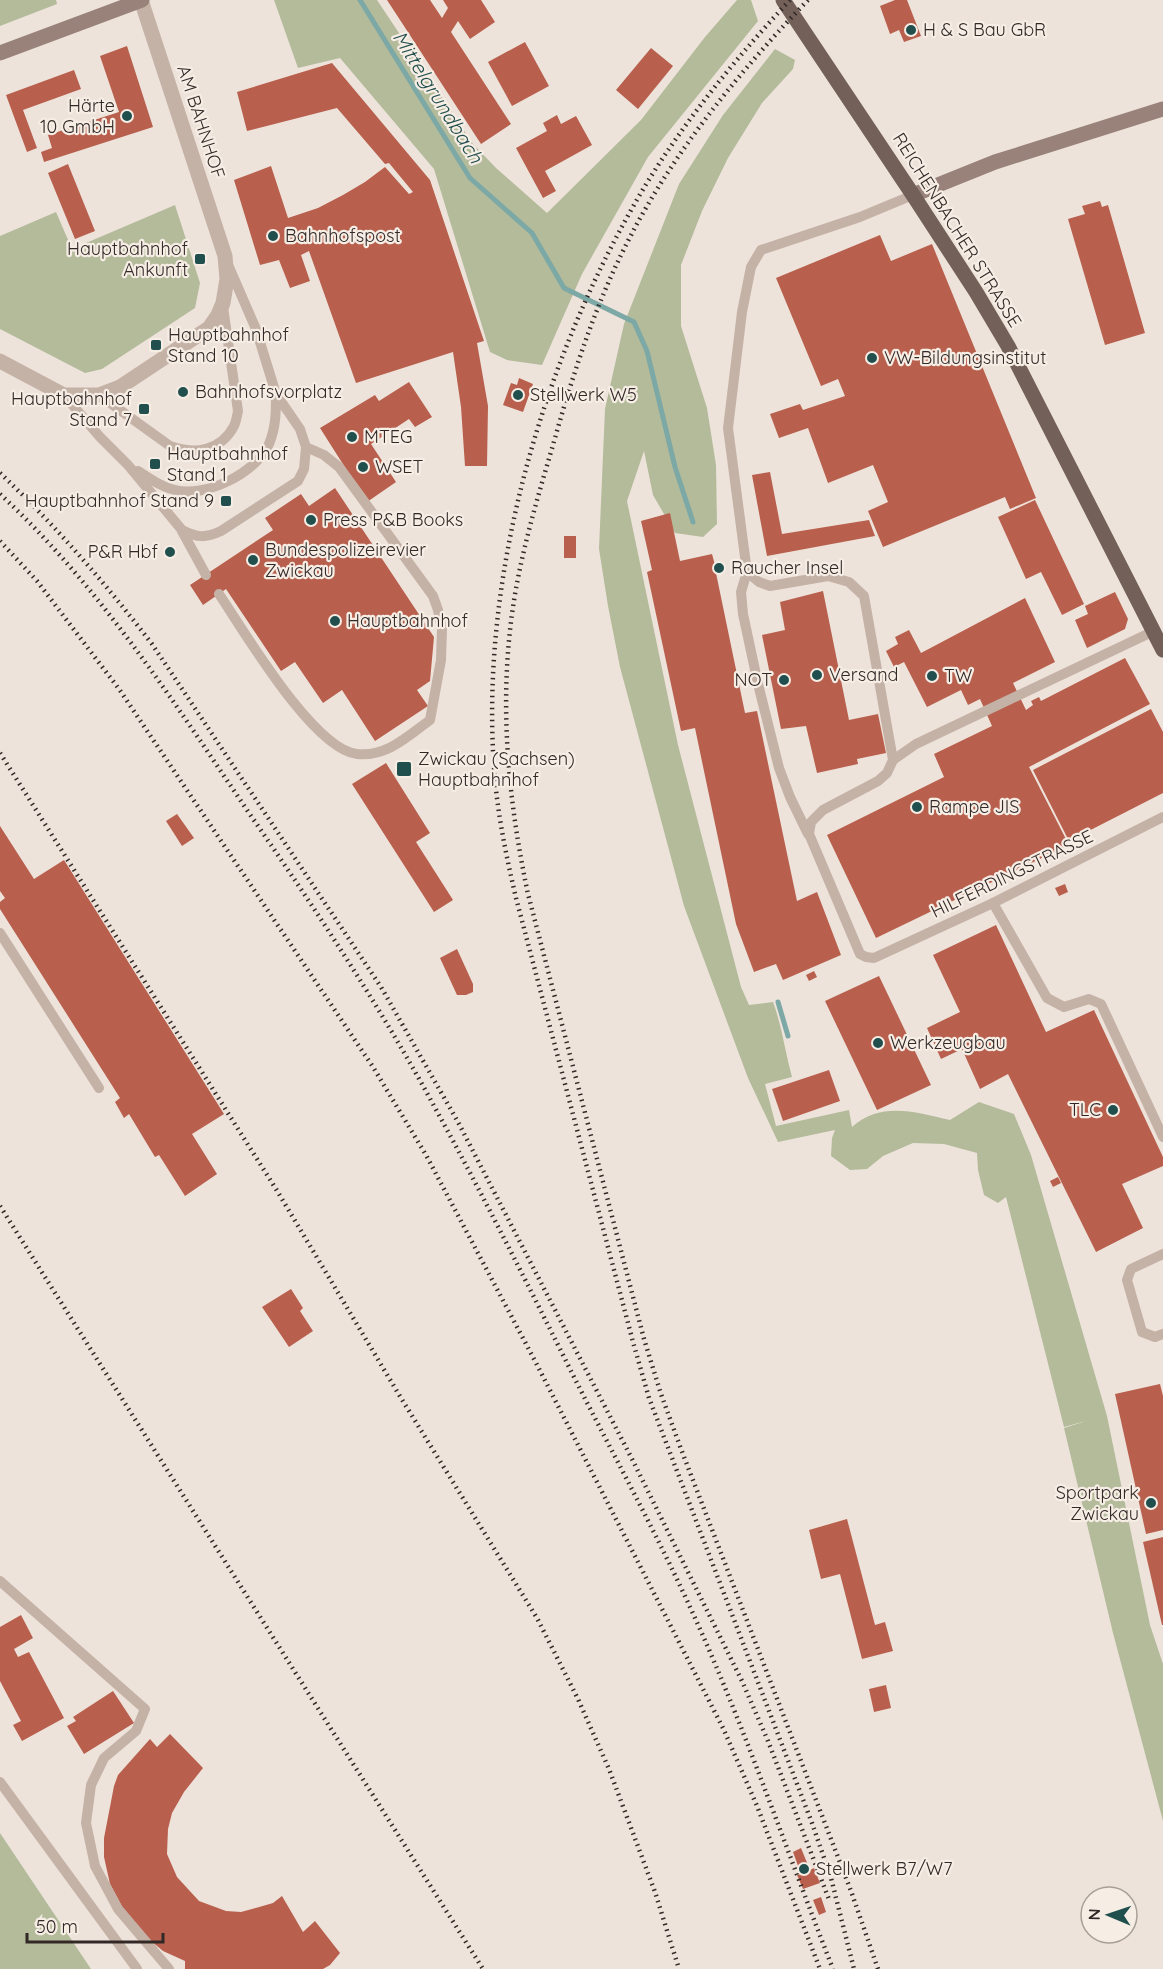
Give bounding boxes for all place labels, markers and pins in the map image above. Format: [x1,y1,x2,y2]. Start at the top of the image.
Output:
place label: H & S Bau GbR [923,18,1046,41]
marker: H & S Bau GbR [904,23,918,37]
place label: Härte 10 GmbH [40,94,115,138]
marker: Härte 10 GmbH [120,109,134,123]
place label: Bahnhofspost [285,224,401,247]
marker: Bahnhofspost [266,229,280,243]
place label: Hauptbahnhof Ankunft [67,237,189,281]
marker: Hauptbahnhof Ankunft [193,252,207,266]
place label: Hauptbahnhof Stand 10 [168,323,289,367]
marker: Hauptbahnhof Stand 10 [149,338,163,352]
place label: VW-Bildungsinstitut [884,346,1046,369]
marker: VW-Bildungsinstitut [865,351,879,365]
place label: Bahnhofsvorplatz [195,380,342,403]
place label: Stellwerk W5 [530,383,637,406]
marker: Bahnhofsvorplatz [176,385,190,399]
place label: Hauptbahnhof Stand 7 [11,387,133,431]
marker: Stellwerk W5 [511,388,525,402]
marker: Hauptbahnhof Stand 7 [137,402,151,416]
place label: MTEG [364,425,413,448]
marker: MTEG [345,430,359,444]
place label: Hauptbahnhof Stand 1 [167,442,288,486]
place label: WSET [375,455,424,478]
marker: Hauptbahnhof Stand 1 [148,457,162,471]
marker: WSET [356,460,370,474]
place label: Hauptbahnhof Stand 9 [25,489,214,512]
marker: Hauptbahnhof Stand 9 [219,494,233,508]
place label: Press P&B Books [323,508,463,531]
marker: Press P&B Books [304,513,318,527]
place label: Bundespolizeirevier Zwickau [265,538,426,582]
place label: P&R Hbf [88,540,159,563]
marker: P&R Hbf [163,545,177,559]
marker: Bundespolizeirevier Zwickau [246,553,260,567]
place label: Raucher Insel [731,556,843,579]
marker: Raucher Insel [712,561,726,575]
place label: Hauptbahnhof [347,609,468,632]
marker: Hauptbahnhof [328,614,342,628]
place label: Versand [829,663,898,686]
place label: TW [944,664,972,687]
place label: NOT [735,668,772,691]
marker: Versand [810,668,824,682]
marker: TW [925,669,939,683]
marker: NOT [777,673,791,687]
place label: Zwickau (Sachsen) Hauptbahnhof [418,747,575,791]
marker: Zwickau (Sachsen) Hauptbahnhof [395,760,413,778]
place label: Rampe JIS [929,795,1019,818]
marker: Rampe JIS [910,800,924,814]
place label: Werkzeugbau [890,1031,1006,1054]
marker: Werkzeugbau [871,1036,885,1050]
place label: TLC [1069,1098,1101,1121]
marker: TLC [1106,1103,1120,1117]
place label: Sportpark Zwickau [1056,1481,1139,1525]
marker: Sportpark Zwickau [1144,1496,1158,1510]
place label: Stellwerk B7/W7 [816,1857,952,1880]
marker: Stellwerk B7/W7 [797,1862,811,1876]

